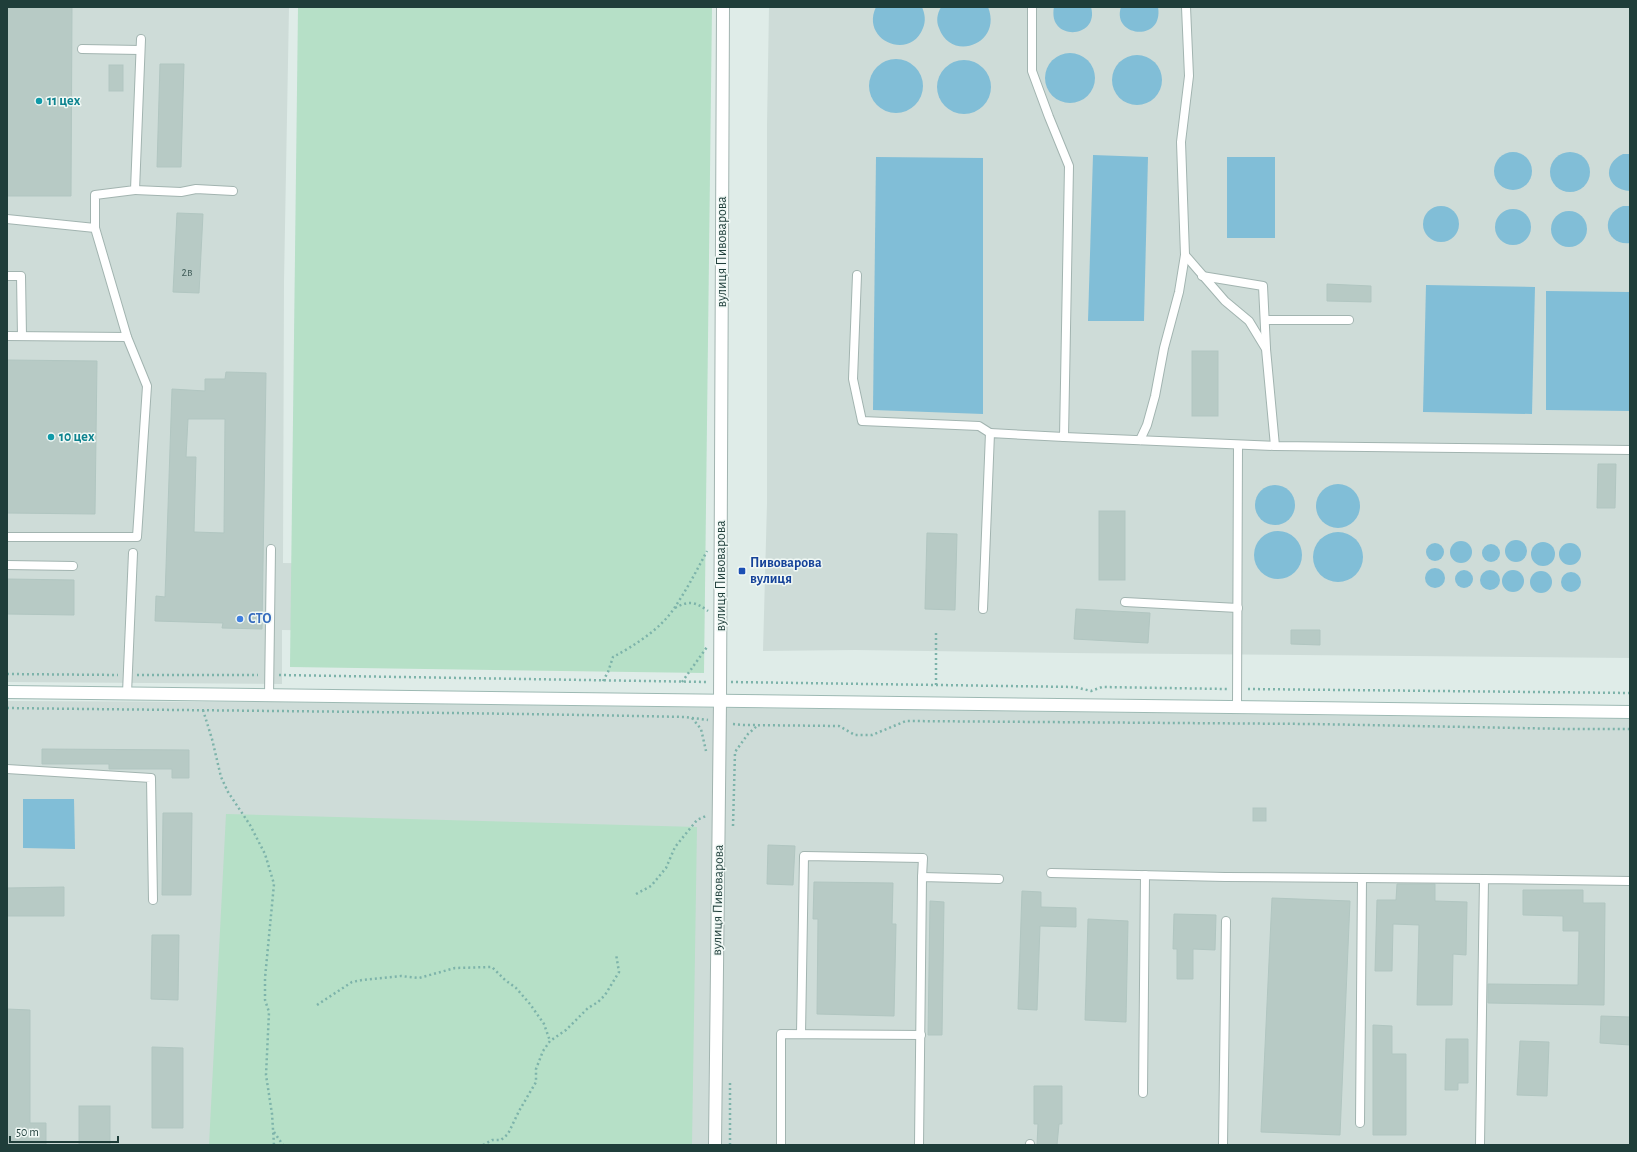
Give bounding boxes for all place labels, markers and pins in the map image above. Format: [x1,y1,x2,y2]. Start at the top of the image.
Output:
place label: 11 цех [47,94,81,108]
marker: 11 цех [34,96,44,106]
place label: 10 цех [59,430,95,444]
marker: 10 цех [46,432,56,442]
place label: Пивоварова вулиця [750,556,822,586]
marker: Пивоварова вулиця [737,566,747,576]
place label: СТО [248,612,272,626]
marker: СТО [235,614,245,624]

